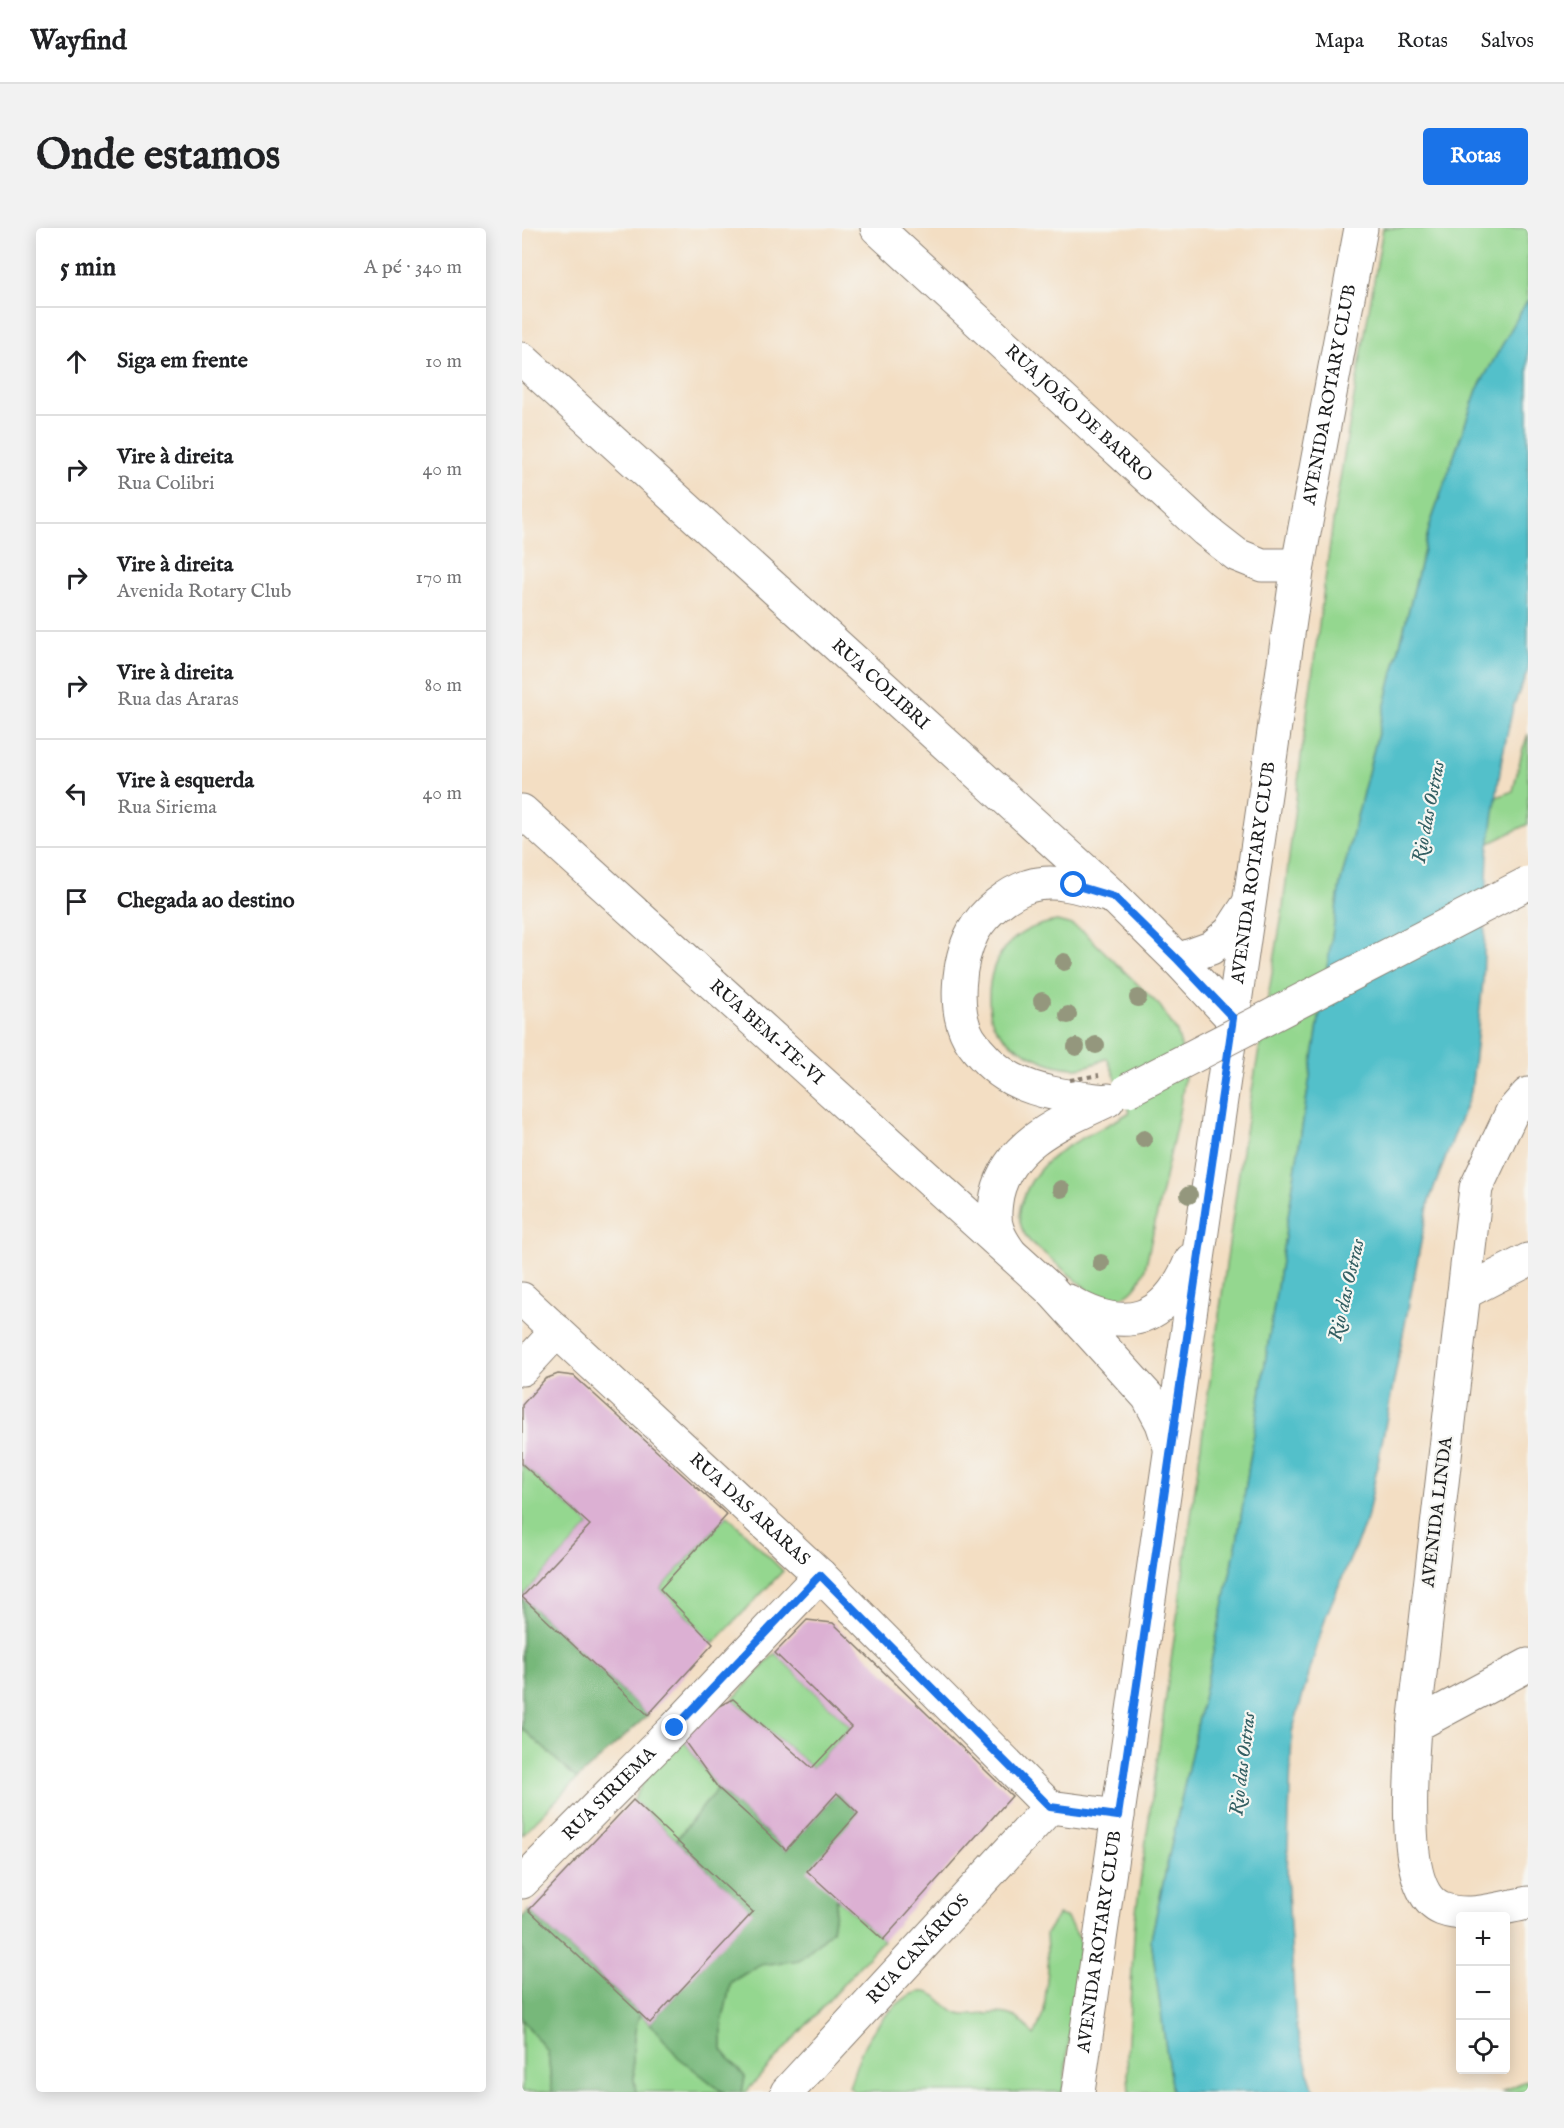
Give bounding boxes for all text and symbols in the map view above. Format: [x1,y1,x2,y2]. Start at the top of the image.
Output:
text: Wayfind [30,24,127,59]
text: Mapa [1315,28,1364,55]
text: Rotas [1397,28,1448,55]
text: Salvos [1481,28,1534,55]
button: Rotas [1423,128,1528,185]
text: Onde estamos [36,130,280,183]
text: 5 min [60,251,116,284]
text: A pé · 340 m [364,255,462,280]
street label: AVENIDA ROTARY CLUB [1298,282,1362,508]
street label: RUA JOÃO DE BARRO [1000,340,1157,487]
icon: ahead [60,345,93,378]
text: Siga em frente [117,347,248,375]
text: 10 m [425,349,462,374]
text: Vire à direita [117,443,233,471]
icon: right [60,453,93,486]
text: 40 m [423,457,462,482]
text: Rua Colibri [117,471,215,496]
text: Vire à direita [117,551,233,579]
icon: right [60,561,93,594]
text: 170 m [416,565,462,590]
text: Avenida Rotary Club [117,579,291,604]
street label: RUA COLIBRI [826,634,934,735]
text: Vire à direita [117,659,233,687]
icon: right [60,669,93,702]
text: 80 m [425,673,462,698]
text: Rua das Araras [117,687,239,712]
water label: Rio das Ostras [1407,758,1451,865]
street label: AVENIDA ROTARY CLUB [1226,760,1281,986]
text: Vire à esquerda [117,767,254,795]
icon: left [60,777,93,810]
text: 40 m [423,781,462,806]
text: Rua Siriema [117,795,217,820]
route start [1060,871,1086,897]
icon: arrive [60,885,93,918]
text: Chegada ao destino [117,887,295,915]
street label: RUA BEM-TE-VI [705,975,829,1090]
water label: Rio das Ostras [1323,1236,1371,1343]
street label: AVENIDA LINDA [1417,1435,1459,1590]
street label: RUA DAS ARARAS [684,1448,814,1571]
water label: Rio das Ostras [1224,1711,1262,1817]
route end [661,1714,687,1740]
street label: RUA SIRIEMA [558,1742,662,1846]
street label: AVENIDA ROTARY CLUB [1072,1829,1127,2055]
street label: RUA CANÁRIOS [862,1890,975,2009]
map controls [1456,1912,1510,2074]
button: + [1456,1912,1510,1966]
button: − [1456,1966,1510,2020]
button: locate [1456,2020,1510,2074]

